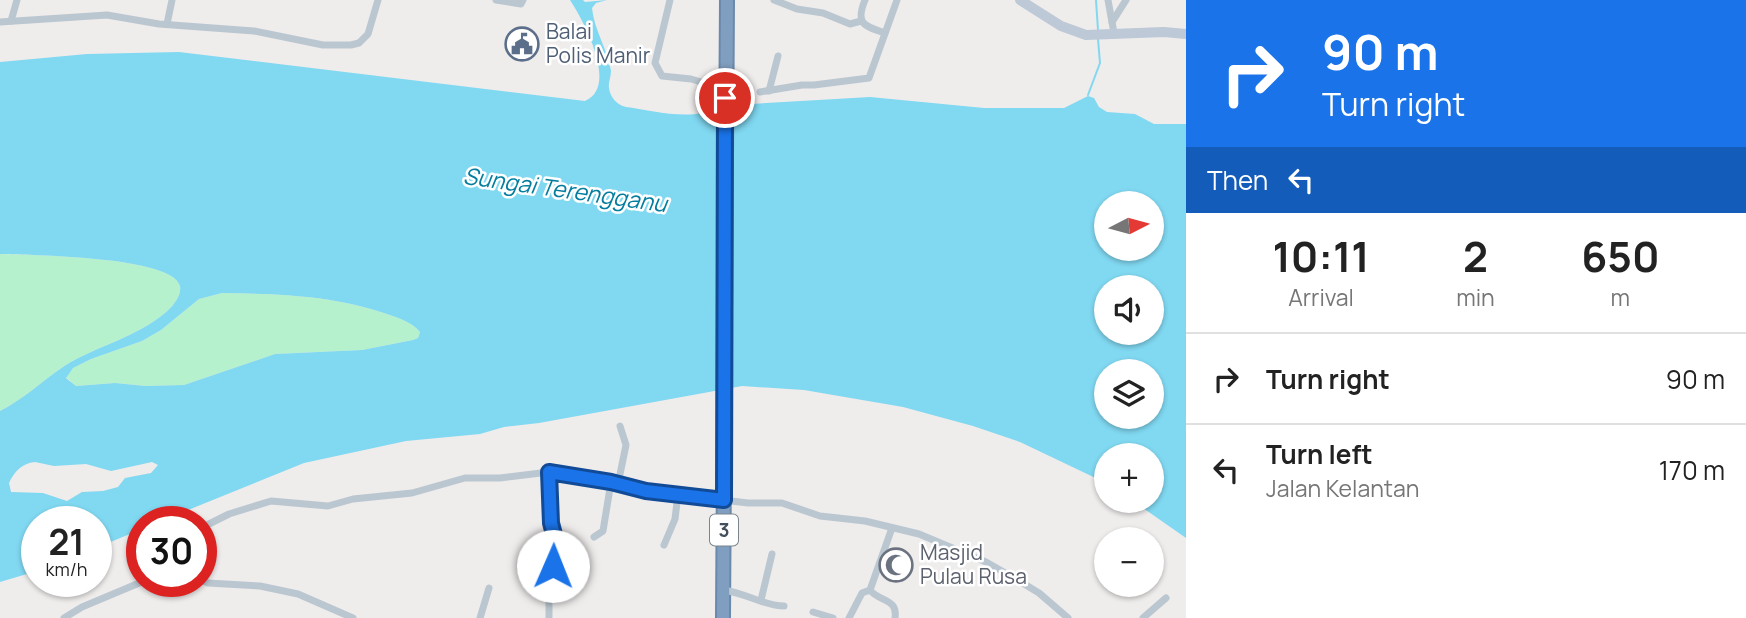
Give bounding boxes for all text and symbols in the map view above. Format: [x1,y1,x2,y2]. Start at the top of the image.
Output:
place label: Balai Polis Manir [546,17,651,69]
text: 90 m [1322,18,1439,85]
public building icon: Balai Polis Manir [503,25,541,63]
icon: right [1207,28,1298,119]
pin [695,68,755,128]
icon: arrive [706,79,744,117]
text: Turn right [1322,82,1465,126]
water label: Sungai Terengganu [461,159,671,219]
icon: left [1282,161,1320,199]
text: Then [1207,162,1268,198]
north arrow [1094,191,1164,261]
map controls [1094,191,1164,597]
text: 10:11 [1272,227,1370,285]
text: 2 [1463,227,1488,285]
text: 650 [1581,227,1660,285]
button: sound [1094,275,1164,345]
text: Arrival [1288,281,1354,313]
text: min [1456,281,1495,313]
text: m [1611,281,1630,313]
button: layers [1094,359,1164,429]
icon: right [1207,360,1245,398]
text: Turn right [1266,361,1390,397]
text: 90 m [1666,361,1725,397]
text: Turn left [1266,436,1373,472]
button: + [1094,443,1164,513]
icon: left [1207,451,1245,489]
text: 170 m [1659,452,1725,488]
text: Jalan Kelantan [1266,472,1419,504]
speed limit sign: 30 [126,506,217,597]
road number: 3 [710,514,738,545]
text: 21 [48,518,85,566]
button: − [1094,527,1164,597]
position arrow [516,529,590,603]
place label: Masjid Pulau Rusa [920,538,1027,590]
mosque icon: Masjid Pulau Rusa [877,546,915,584]
text: km/h [46,557,87,581]

